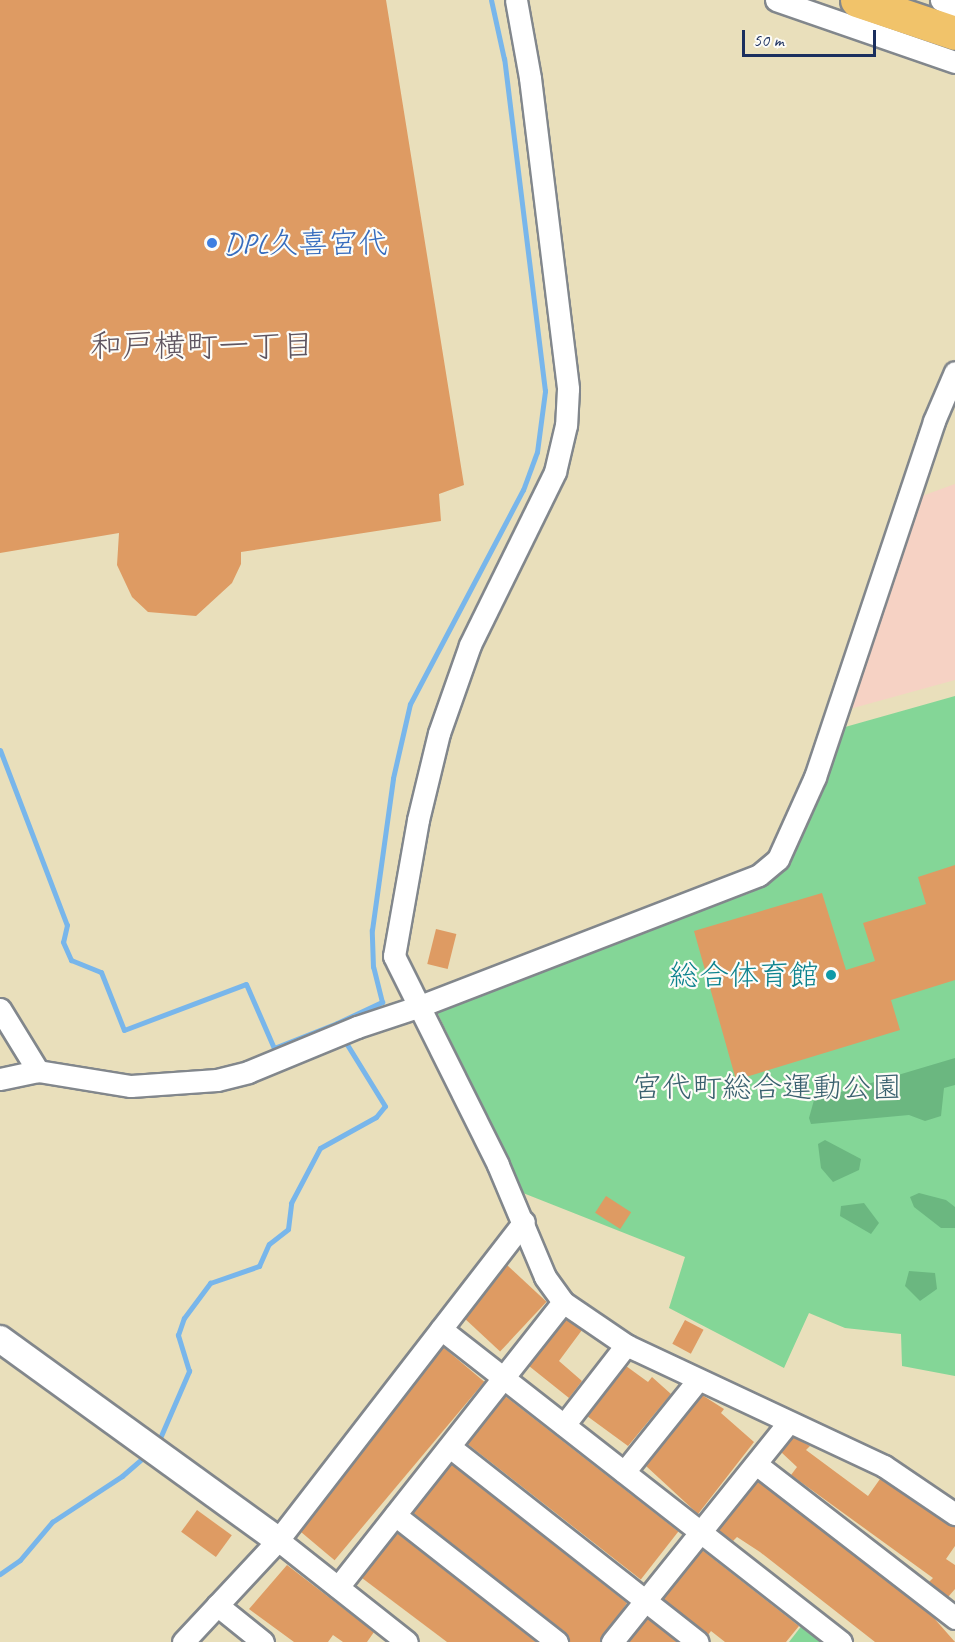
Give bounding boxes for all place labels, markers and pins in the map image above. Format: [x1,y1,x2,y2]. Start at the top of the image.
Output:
place label: DPL久喜宮代 [224,225,388,261]
marker: DPL久喜宮代 [205,236,219,250]
place label: 総合体育館 [669,957,819,993]
marker: 総合体育館 [824,968,838,982]

